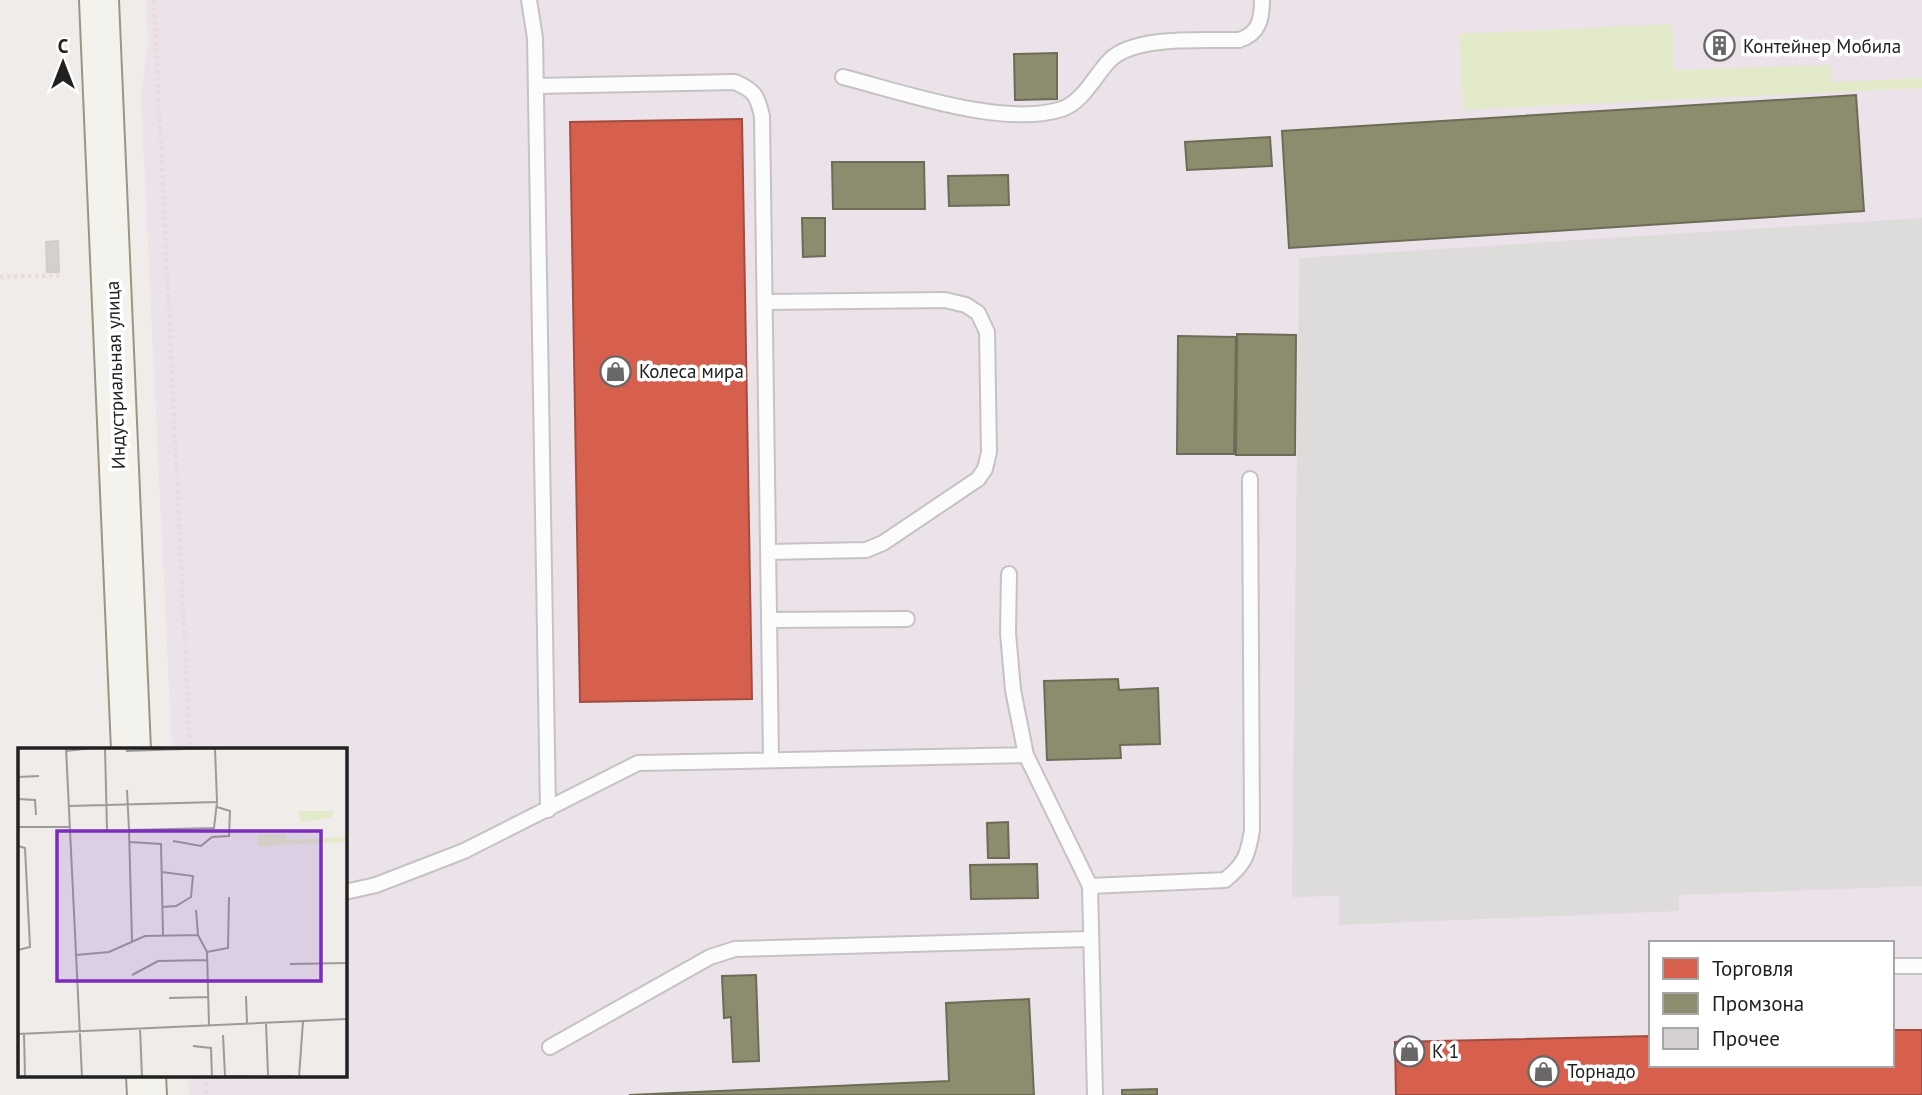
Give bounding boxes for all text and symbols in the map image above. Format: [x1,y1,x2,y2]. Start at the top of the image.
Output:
north arrow [28,28,98,98]
building icon: Контейнер Мобила [1703,29,1737,63]
text: С [58,34,69,58]
place label: Контейнер Мобила [1743,34,1901,58]
street label: Индустриальная улица [100,280,130,470]
shop icon: Колеса мира [599,354,633,388]
place label: Колеса мира [639,359,744,383]
inset map [18,748,346,1078]
legend [1649,941,1894,1067]
text: Торговля [1712,955,1793,982]
text: Промзона [1712,990,1804,1017]
text: Прочее [1712,1025,1780,1052]
shop icon: К 1 [1392,1034,1426,1068]
place label: К 1 [1432,1039,1459,1063]
shop icon: Торнадо [1527,1054,1561,1088]
place label: Торнадо [1567,1059,1636,1083]

